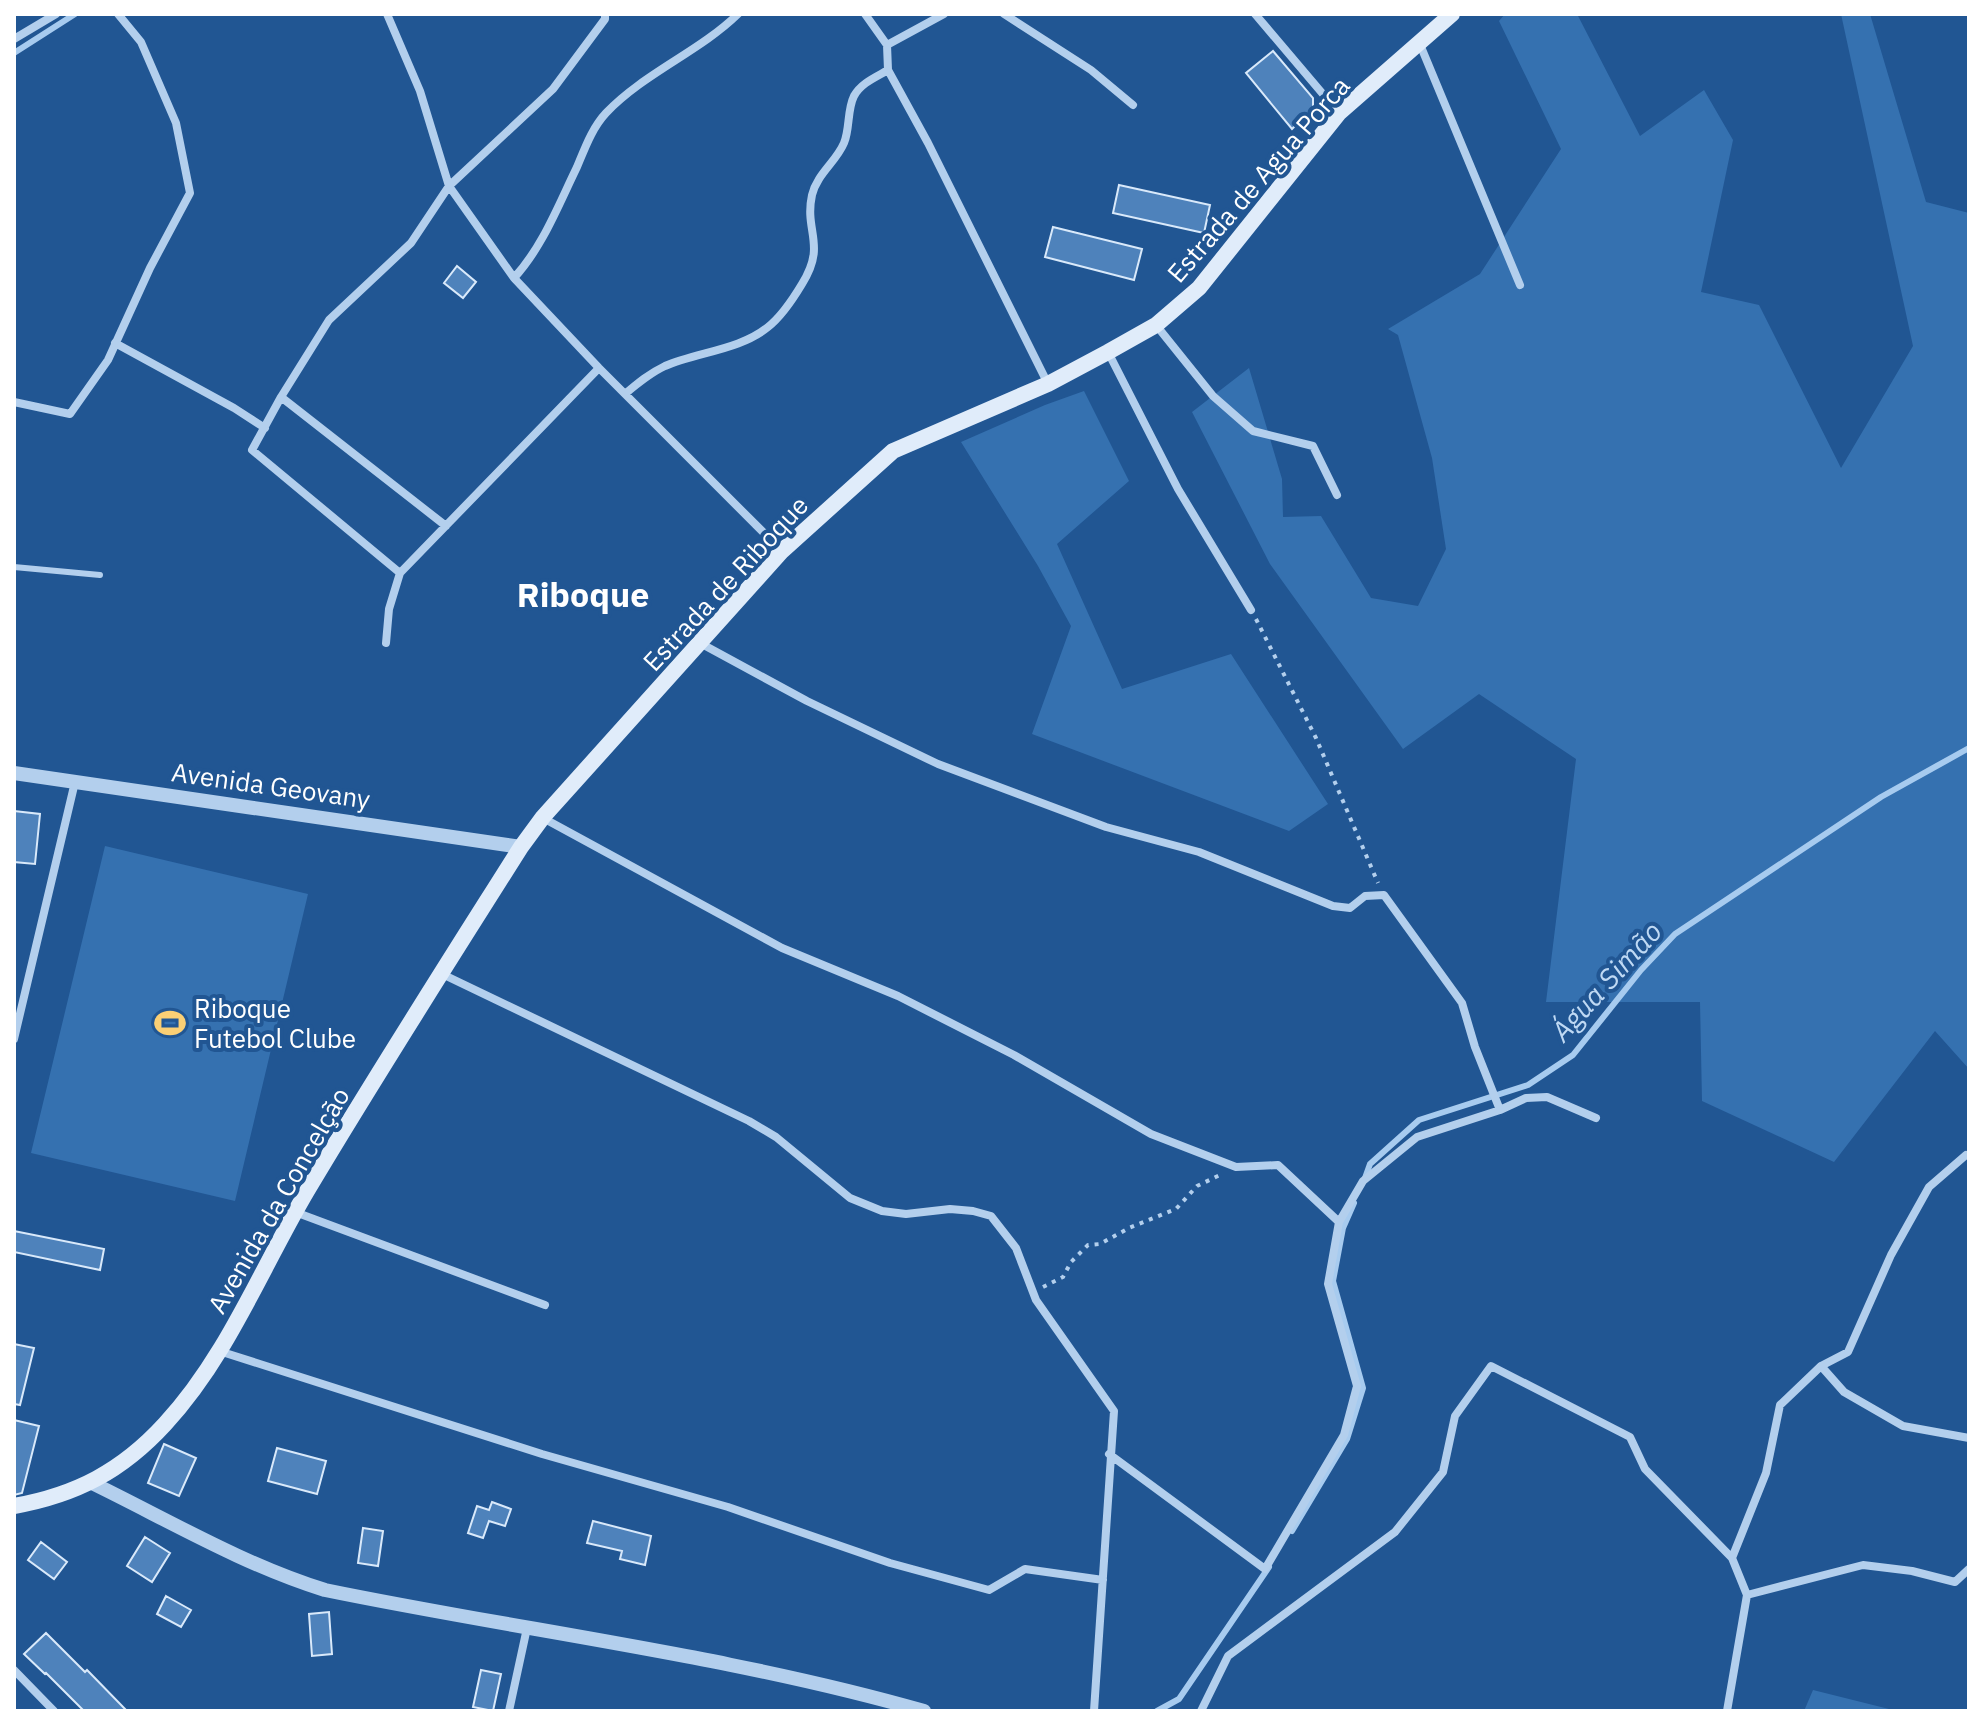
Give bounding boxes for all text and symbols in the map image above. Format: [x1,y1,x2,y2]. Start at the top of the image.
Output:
street label: Estrada de Agua Porca [1159,69,1357,289]
street label: Estrada de Riboque [635,488,815,678]
district label: Riboque [517,572,649,616]
street label: Avenida Geovany [170,754,372,816]
water label: Água Simão [1542,913,1670,1050]
place label: Riboque Futebol Clube [194,991,356,1055]
sports icon: Riboque Futebol Clube [153,1006,187,1040]
street label: Avenida da Concelção [199,1081,357,1319]

